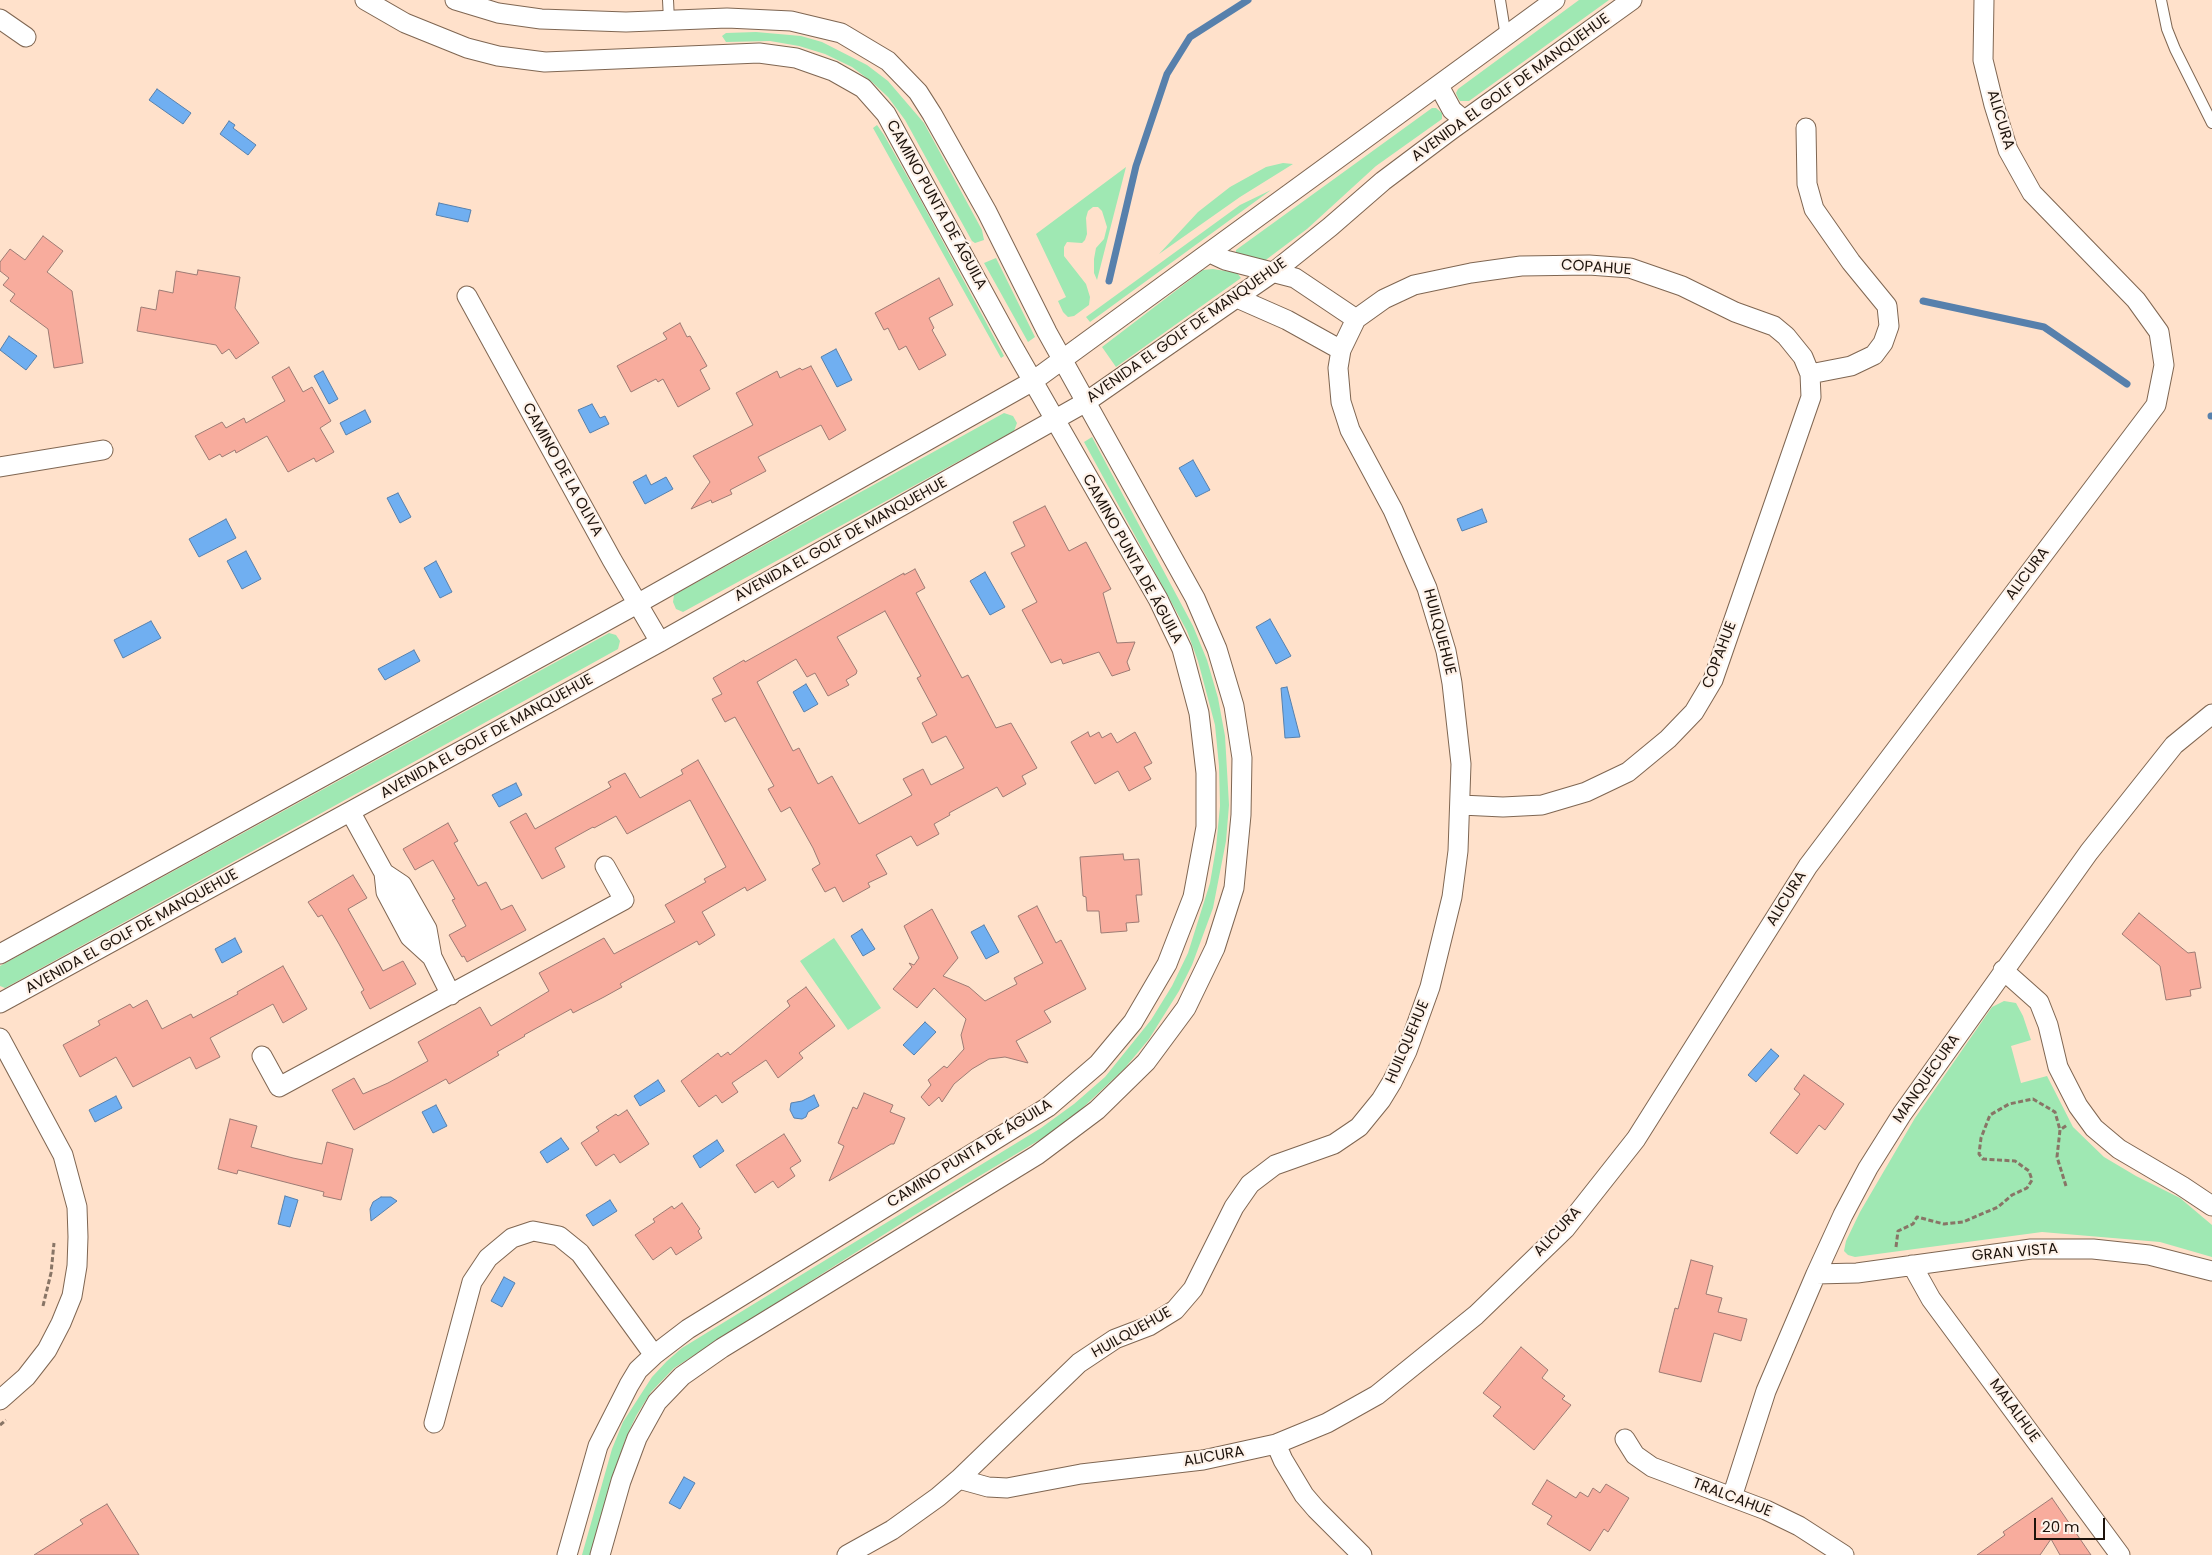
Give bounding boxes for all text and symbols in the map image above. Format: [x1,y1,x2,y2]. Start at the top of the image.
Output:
street label: AVENIDA EL GOLF DE MANQUEHUE [1409,10,1613,166]
street label: ALICURA [1982,88,2018,152]
street label: CAMINO PUNTA DE ÁGUILA [882,117,990,293]
street label: AVENIDA EL GOLF DE MANQUEHUE [1083,255,1291,407]
street label: COPAHUE [1560,257,1632,279]
street label: CAMINO DE LA OLIVA [518,400,606,540]
street label: CAMINO PUNTA DE ÁGUILA [1078,471,1186,647]
street label: AVENIDA EL GOLF DE MANQUEHUE [732,474,950,606]
street label: ALICURA [2002,544,2054,604]
street label: HUILQUEHUE [1419,587,1459,677]
street label: COPAHUE [1699,619,1741,691]
street label: AVENIDA EL GOLF DE MANQUEHUE [378,671,596,803]
street label: AVENIDA EL GOLF DE MANQUEHUE [23,866,241,998]
street label: ALICURA [1763,868,1811,930]
street label: HUILQUEHUE [1382,998,1434,1086]
street label: MANQUECURA [1890,1031,1964,1127]
street label: CAMINO PUNTA DE ÁGUILA [884,1096,1056,1212]
street label: ALICURA [1531,1203,1585,1261]
street label: GRAN VISTA [1971,1240,2059,1266]
street label: HUILQUEHUE [1089,1304,1175,1362]
street label: MALALHUE [1985,1376,2043,1446]
street label: ALICURA [1182,1443,1246,1471]
street label: TRALCAHUE [1690,1475,1774,1521]
scale bar [2037,1508,2108,1540]
text: 20 m [2042,1516,2080,1537]

